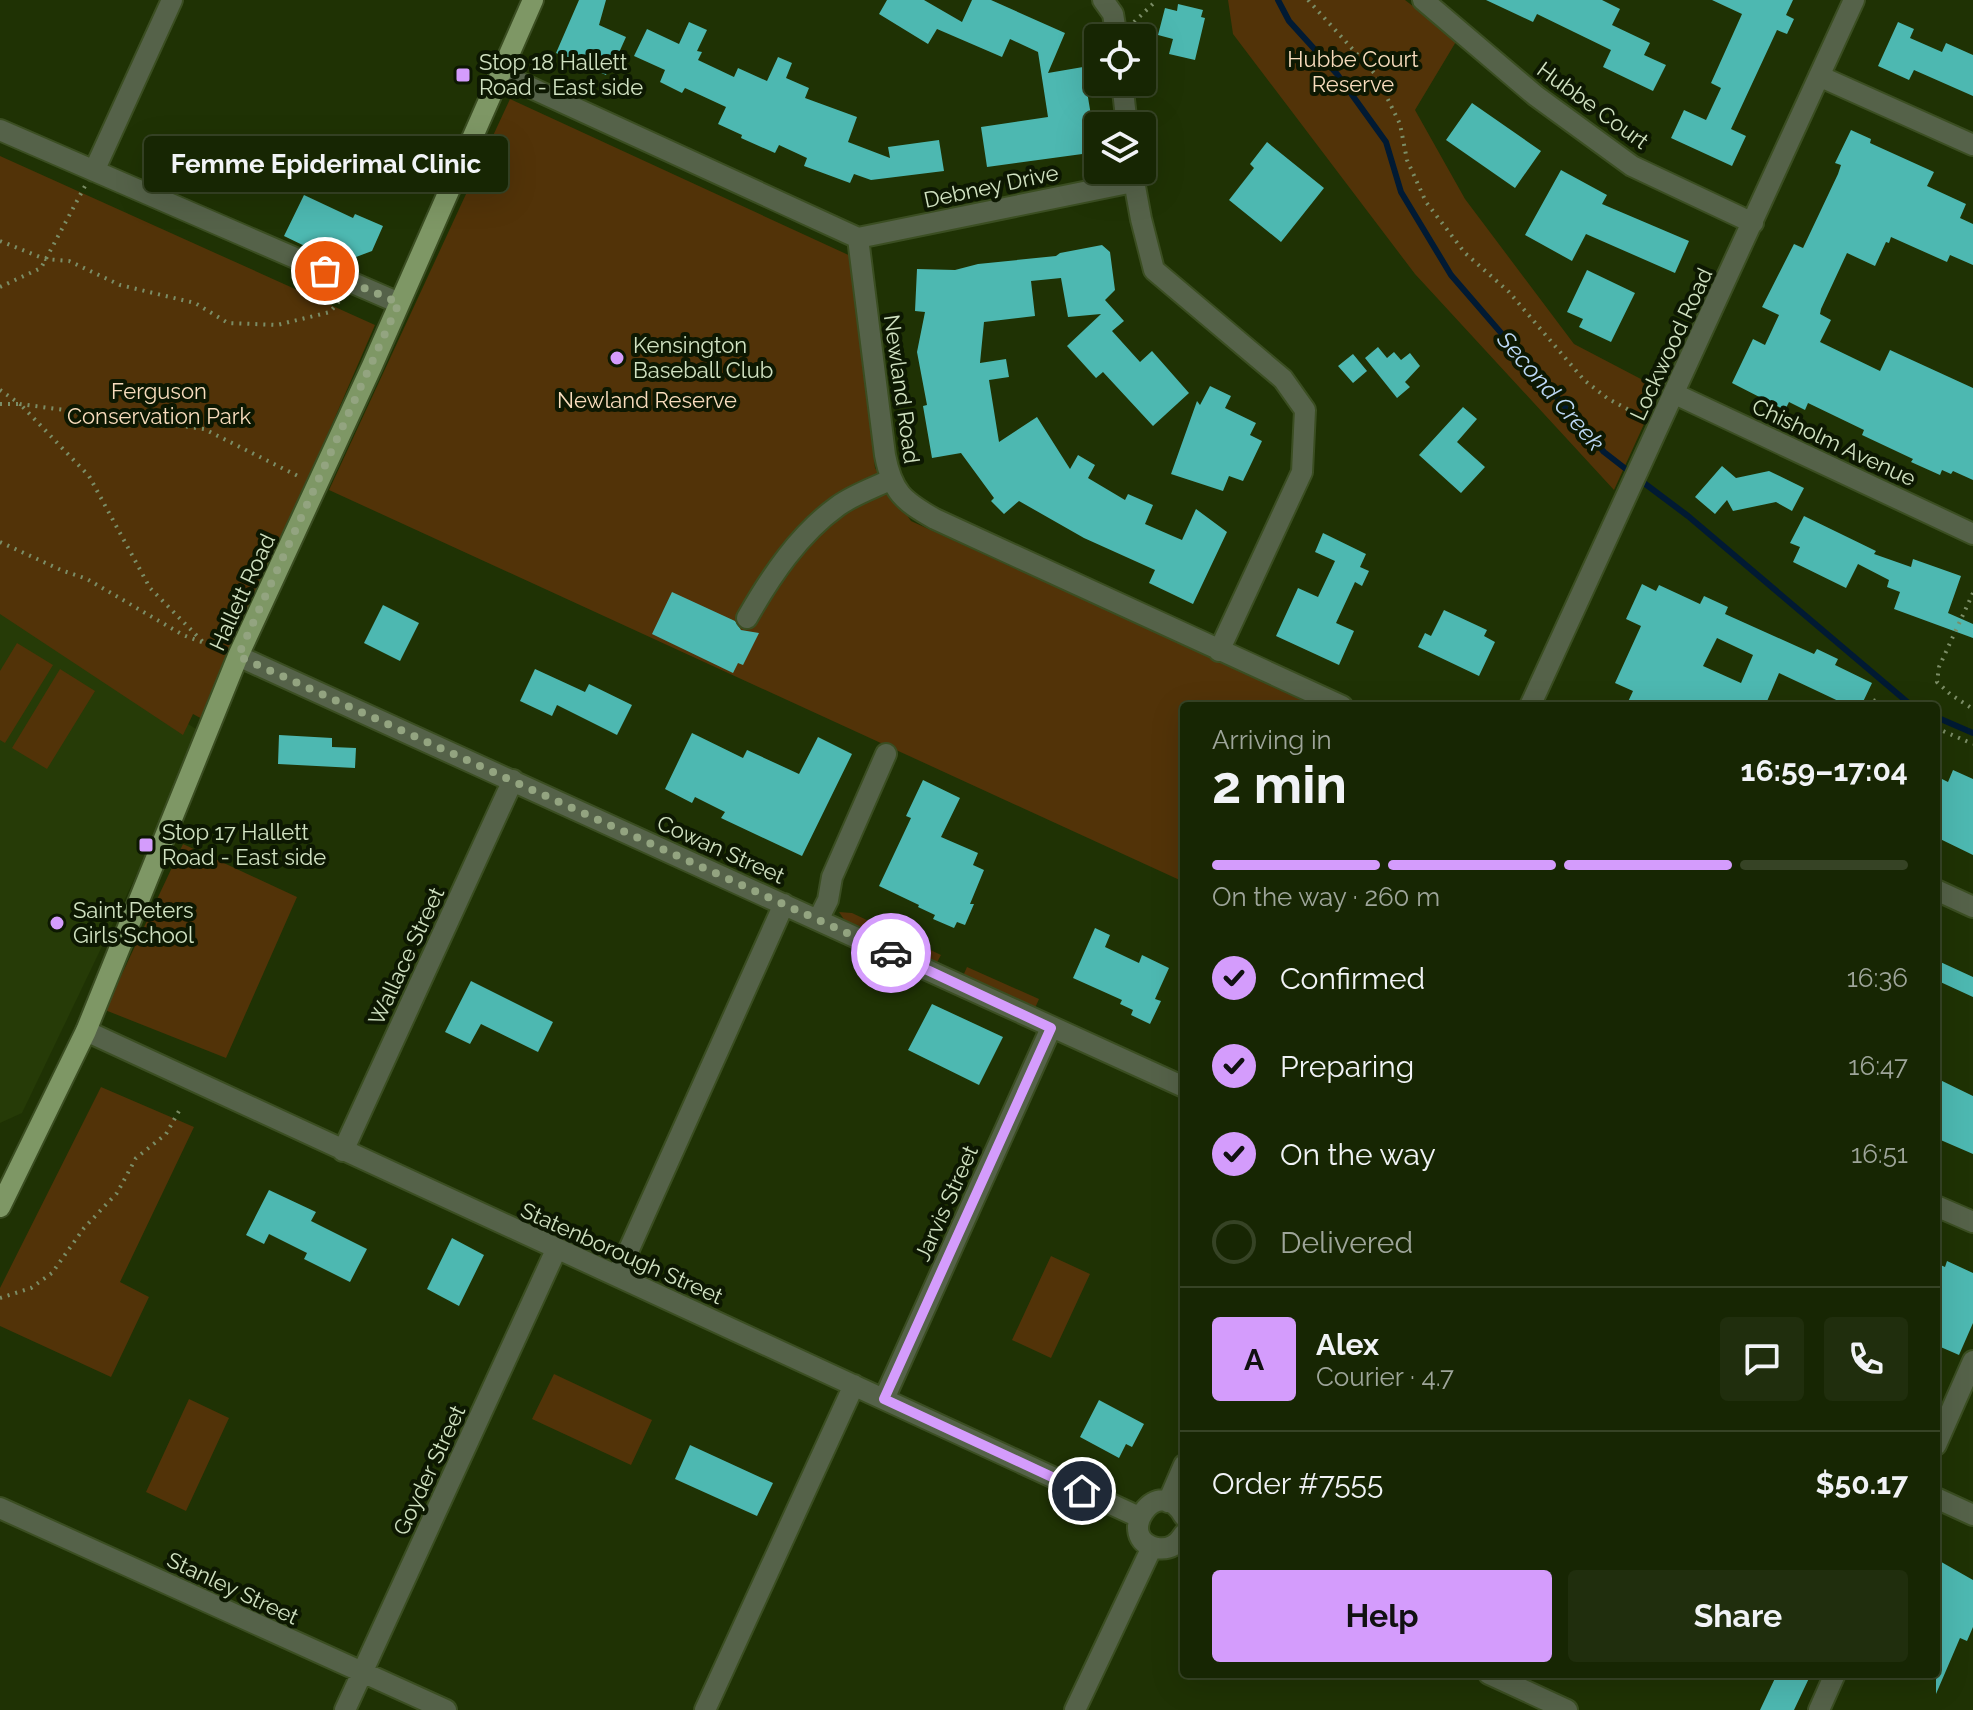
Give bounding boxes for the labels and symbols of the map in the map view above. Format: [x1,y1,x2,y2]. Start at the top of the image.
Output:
park label: Hubbe Court Reserve [1287,46,1419,97]
place label: Stop 18 Hallett Road - East side [479,49,643,100]
street label: Hubbe Court [1532,56,1654,154]
marker: Stop 18 Hallett Road - East side [454,66,472,84]
callout: Femme Epiderimal Clinic [143,135,507,191]
street label: Debney Drive [921,159,1061,213]
pin [291,237,359,305]
street label: Lockwood Road [1624,264,1718,424]
street label: Newland Road [879,313,925,465]
water label: Second Creek [1490,324,1611,457]
place label: Kensington Baseball Club [633,332,773,383]
marker: Kensington Baseball Club [608,349,626,367]
park label: Ferguson Conservation Park [67,378,251,429]
park label: Newland Reserve [557,387,737,413]
street label: Chisholm Avenue [1748,393,1920,491]
street label: Hallett Road [204,529,280,655]
street label: Cowan Street [653,809,789,889]
place label: Stop 17 Hallett Road - East side [162,819,326,870]
marker: Stop 17 Hallett Road - East side [137,836,155,854]
street label: Wallace Street [363,882,450,1029]
place label: Saint Peters Girls School [73,897,194,948]
courier [851,913,931,993]
marker: Saint Peters Girls School [48,914,66,932]
street label: Jarvis Street [909,1141,983,1265]
street label: Statenborough Street [517,1197,728,1310]
street label: Goyder Street [388,1400,471,1539]
pin [1048,1457,1116,1525]
street label: Stanley Street [163,1546,303,1630]

